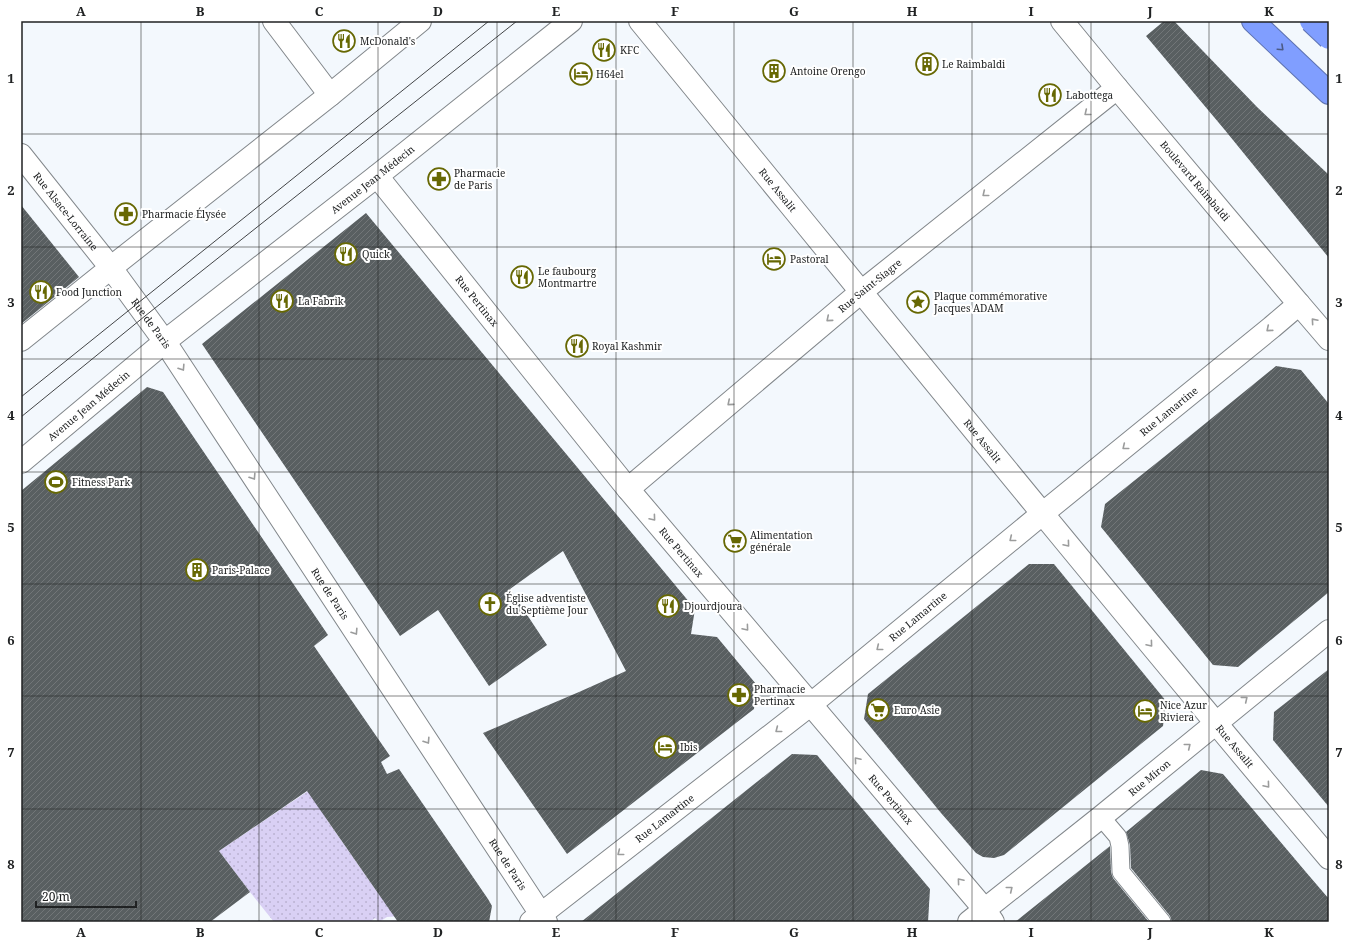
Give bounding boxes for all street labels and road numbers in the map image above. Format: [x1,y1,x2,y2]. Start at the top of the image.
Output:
street label: Boulevard Raimbaldi [1157,138,1234,225]
street label: Avenue Jean Médecin [328,142,418,217]
street label: Rue Assalit [756,165,800,215]
street label: Rue Alsace-Lorraine [30,169,101,253]
street label: Rue Saint-Siagre [835,255,904,316]
street label: Rue Pertinax [452,272,502,329]
street label: Rue de Paris [128,295,175,352]
street label: Avenue Jean Médecin [45,367,133,444]
street label: Rue Lamartine [1136,383,1200,439]
street label: Rue Assalit [961,416,1005,466]
street label: Rue Pertinax [656,524,707,580]
street label: Rue de Paris [308,565,353,622]
street label: Rue Lamartine [886,588,950,644]
street label: Rue Assalit [1213,721,1258,771]
street label: Rue Miron [1125,756,1174,799]
street label: Rue Pertinax [866,771,917,827]
street label: Rue Lamartine [632,791,697,846]
street label: Rue de Paris [486,836,530,893]

